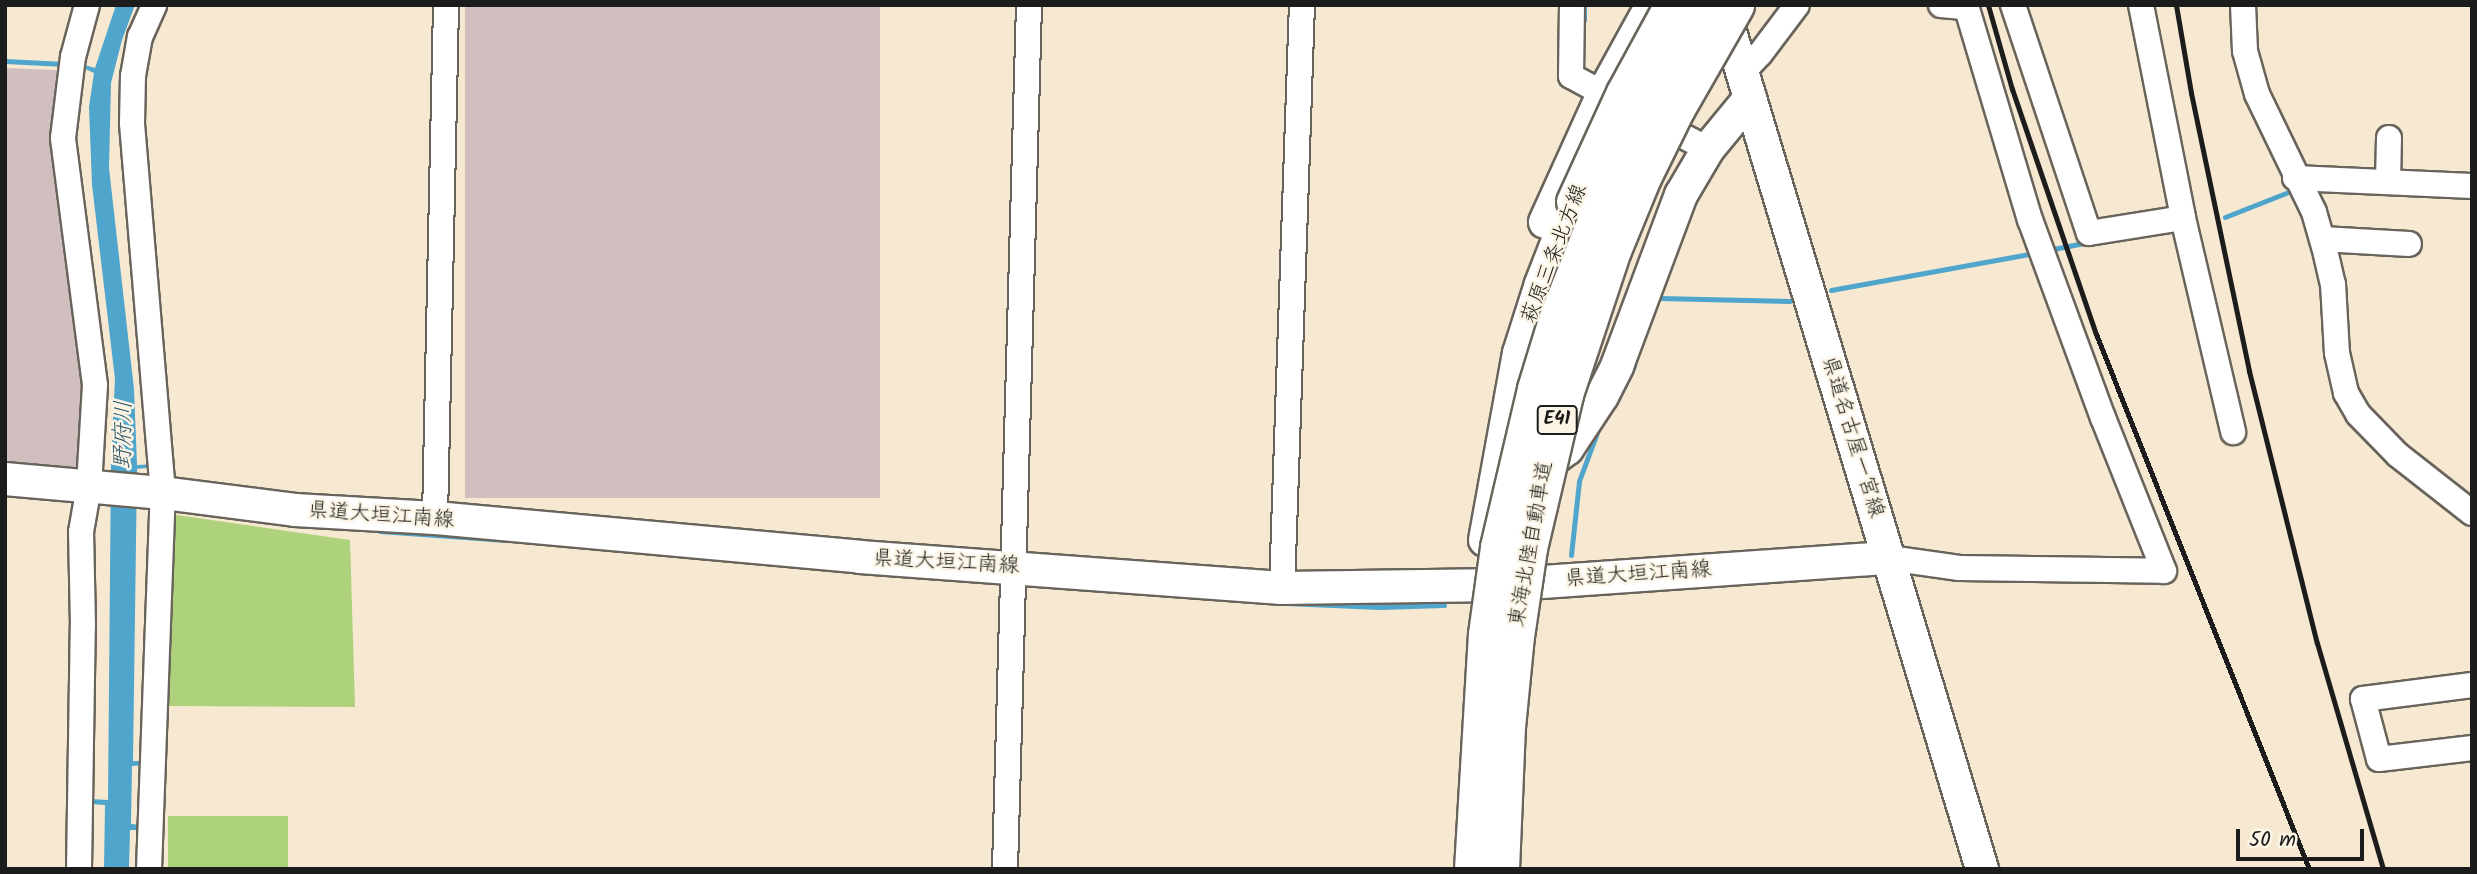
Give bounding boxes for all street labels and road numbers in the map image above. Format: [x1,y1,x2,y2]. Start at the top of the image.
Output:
street label: 萩原三条北方線 [1517,181,1593,327]
street label: 県道名古屋一宮線 [1815,353,1889,521]
road number: E41 [1536,404,1578,436]
street label: 東海北陸自動車道 [1505,459,1559,629]
street label: 県道大垣江南線 [307,498,455,534]
street label: 県道大垣江南線 [872,547,1020,579]
street label: 県道大垣江南線 [1564,557,1712,593]

